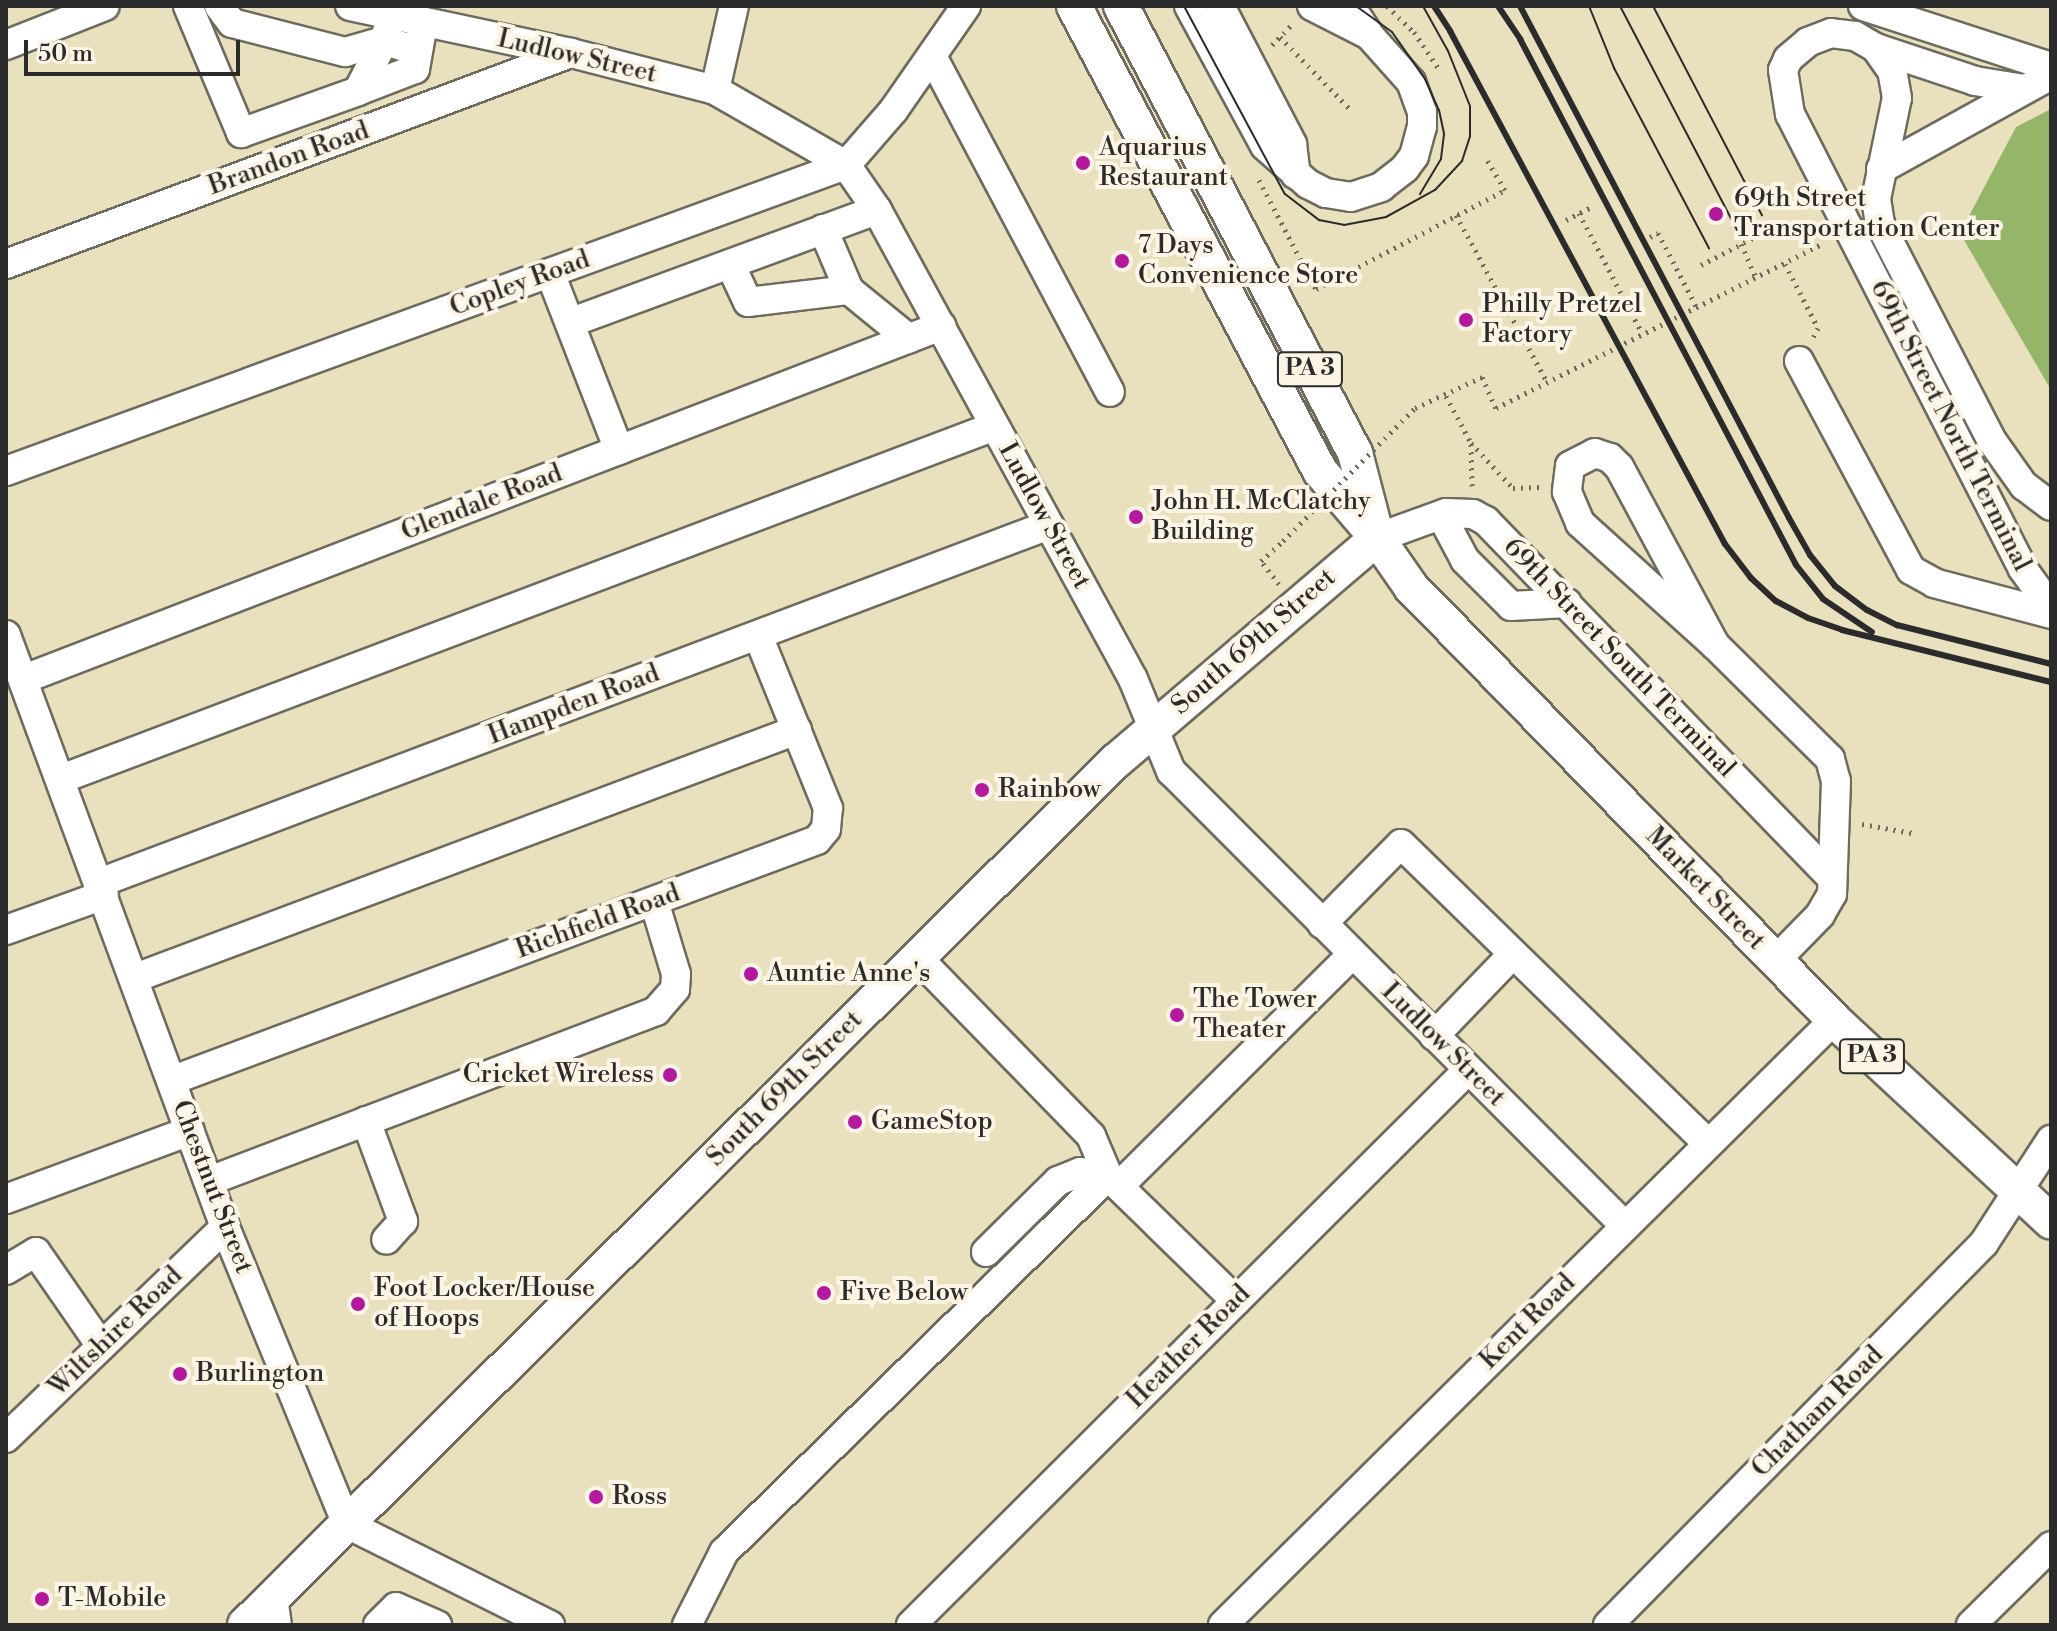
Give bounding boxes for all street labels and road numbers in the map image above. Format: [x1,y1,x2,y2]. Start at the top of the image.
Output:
street label: Ludlow Street [494,24,660,90]
street label: Brandon Road [204,116,374,202]
street label: Copley Road [446,244,594,324]
street label: 69th Street North Terminal [1863,275,2037,577]
road number: PA 3 [1276,349,1344,389]
street label: Ludlow Street [991,437,1097,595]
street label: Glendale Road [397,458,567,548]
street label: 69th Street South Terminal [1496,532,1742,784]
street label: South 69th Street [1166,562,1342,722]
street label: Hampden Road [484,658,664,752]
street label: Market Street [1639,821,1771,957]
street label: Richfield Road [512,878,684,966]
street label: Ludlow Street [1375,977,1511,1113]
street label: South 69th Street [701,1005,869,1173]
road number: PA 3 [1838,1036,1906,1076]
street label: Chestnut Street [165,1096,259,1278]
street label: Wiltshire Road [43,1261,189,1403]
street label: Kent Road [1474,1268,1582,1376]
street label: Heather Road [1121,1279,1257,1415]
street label: Chatham Road [1746,1340,1890,1484]

